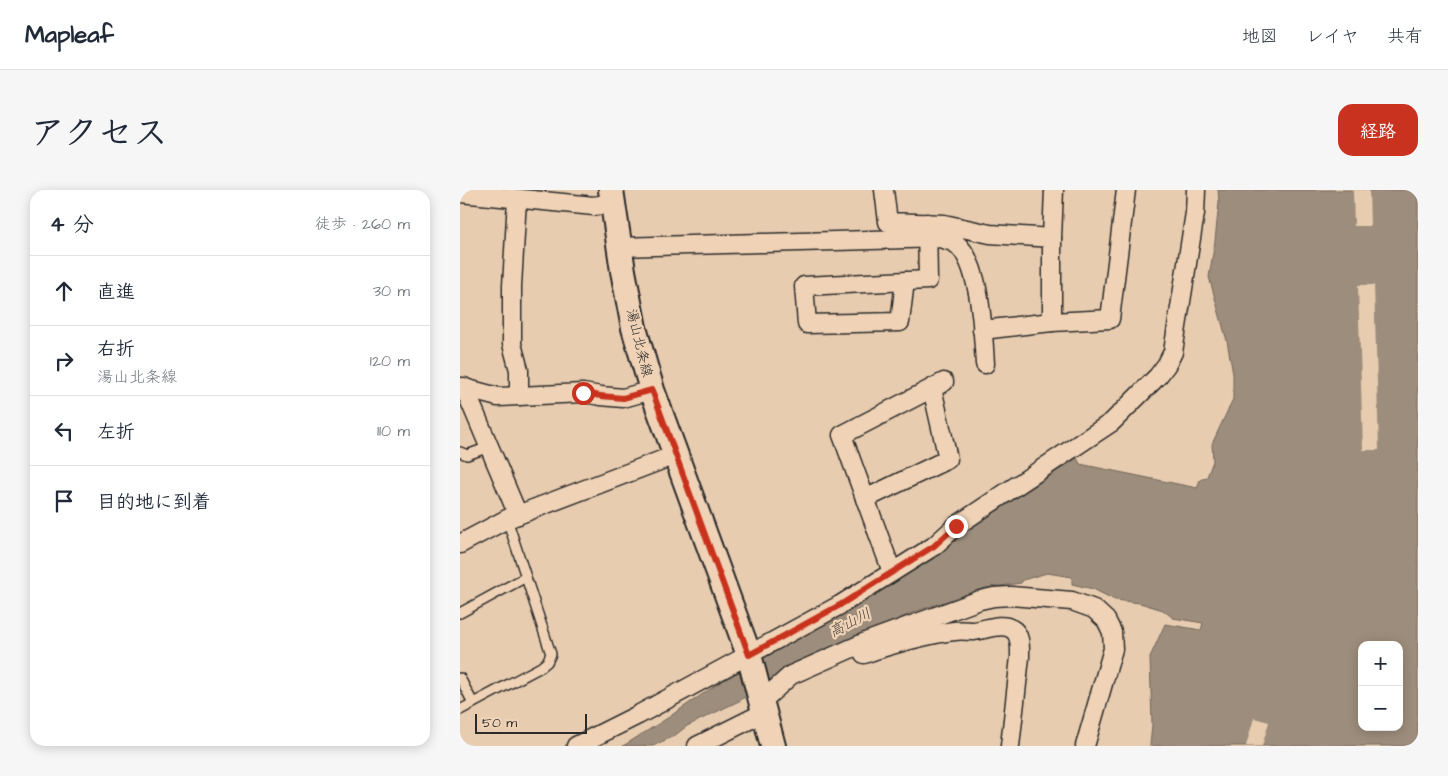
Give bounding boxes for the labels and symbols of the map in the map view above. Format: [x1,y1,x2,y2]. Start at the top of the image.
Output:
street label: 湯山北条線 [621,307,657,379]
route start [572,382,595,405]
route end [945,515,968,538]
water label: 高山川 [825,603,875,643]
scale bar [475,711,588,734]

